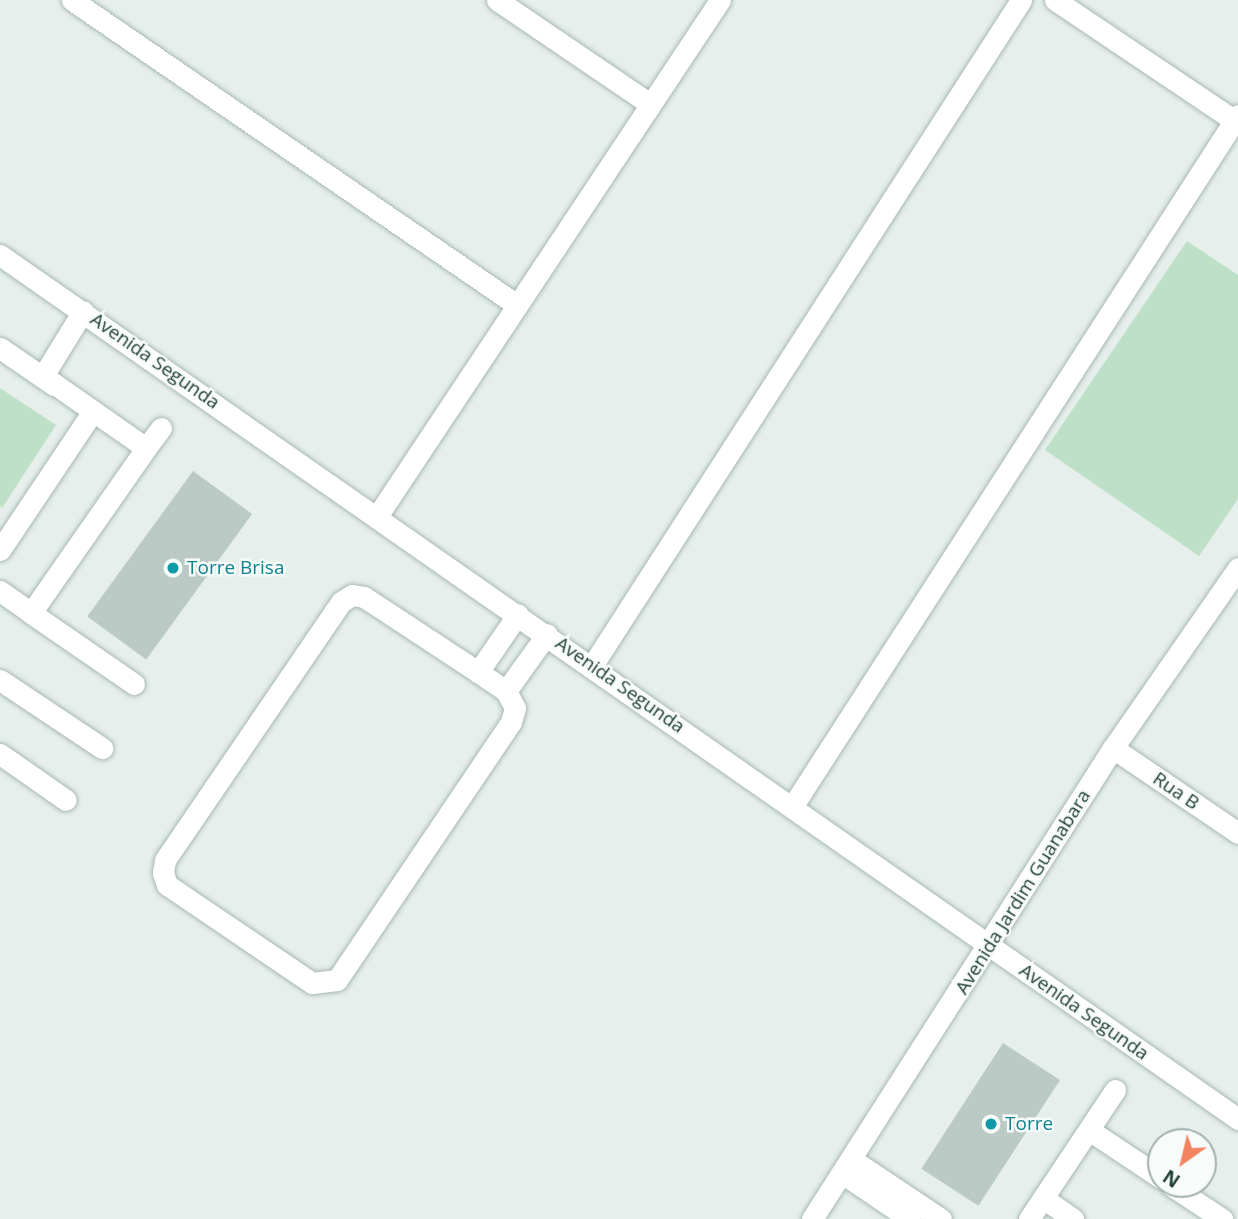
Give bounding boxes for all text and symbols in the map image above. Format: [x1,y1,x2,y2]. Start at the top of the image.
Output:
street label: Avenida Segunda [86,308,224,414]
place label: Torre Brisa [187,557,284,579]
marker: Torre Brisa [165,560,181,576]
street label: Avenida Segunda [551,632,689,738]
street label: Rua B [1148,767,1204,815]
street label: Avenida Jardim Guanabara [951,786,1095,998]
street label: Avenida Segunda [1015,959,1153,1065]
place label: Torre [1005,1113,1053,1135]
marker: Torre [983,1116,999,1132]
north arrow [1147,1128,1217,1198]
text: N [1158,1164,1185,1194]

